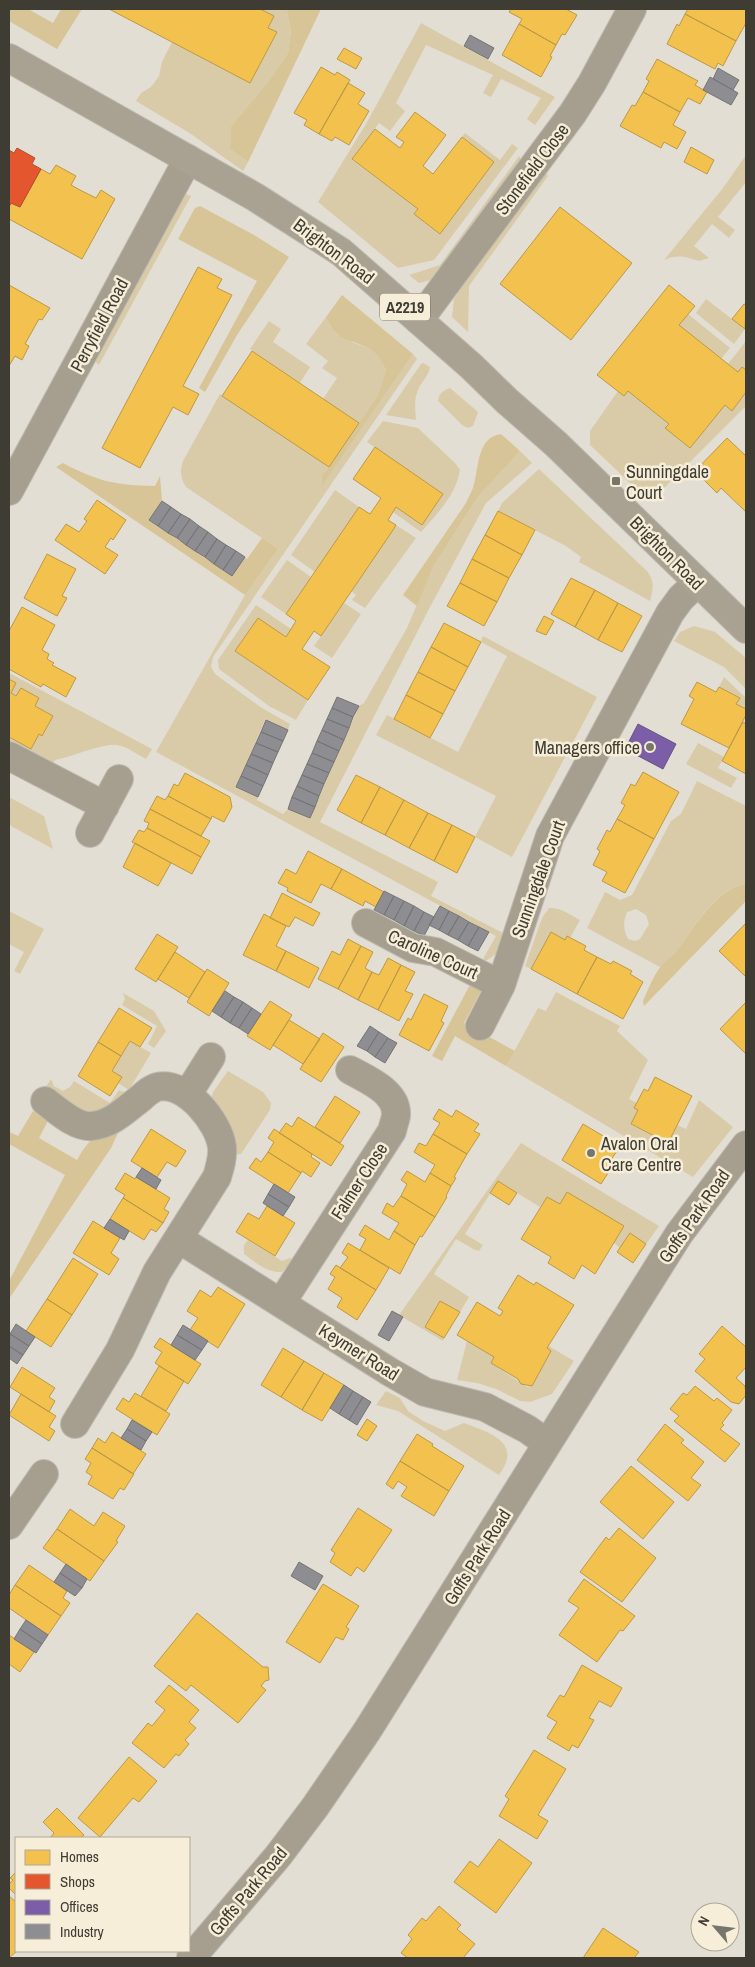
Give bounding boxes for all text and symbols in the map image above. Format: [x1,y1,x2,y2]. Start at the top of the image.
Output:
street label: Stonefield Close [489,118,575,220]
street label: Brighton Road [288,212,380,290]
street label: Perryfield Road [64,274,134,376]
road number: A2219 [380,294,430,320]
place label: Sunningdale Court [626,459,709,505]
marker: Sunningdale Court [610,475,622,487]
street label: Brighton Road [625,511,709,595]
place label: Managers office [534,735,640,760]
marker: Managers office [644,741,656,753]
street label: Sunningdale Court [505,817,571,941]
street label: Caroline Court [384,923,482,985]
place label: Avalon Oral Care Centre [600,1131,681,1177]
street label: Falmer Close [325,1138,393,1224]
marker: Avalon Oral Care Centre [585,1147,597,1159]
street label: Goffs Park Road [653,1164,735,1268]
street label: Keymer Road [314,1317,404,1387]
street label: Goffs Park Road [438,1504,516,1610]
legend [15,1837,190,1952]
street label: Goffs Park Road [203,1841,293,1941]
text: Homes [60,1846,99,1867]
text: Shops [60,1871,95,1892]
text: Offices [60,1896,99,1917]
north arrow [690,1902,740,1952]
text: N [694,1913,713,1929]
text: Industry [60,1921,105,1942]

